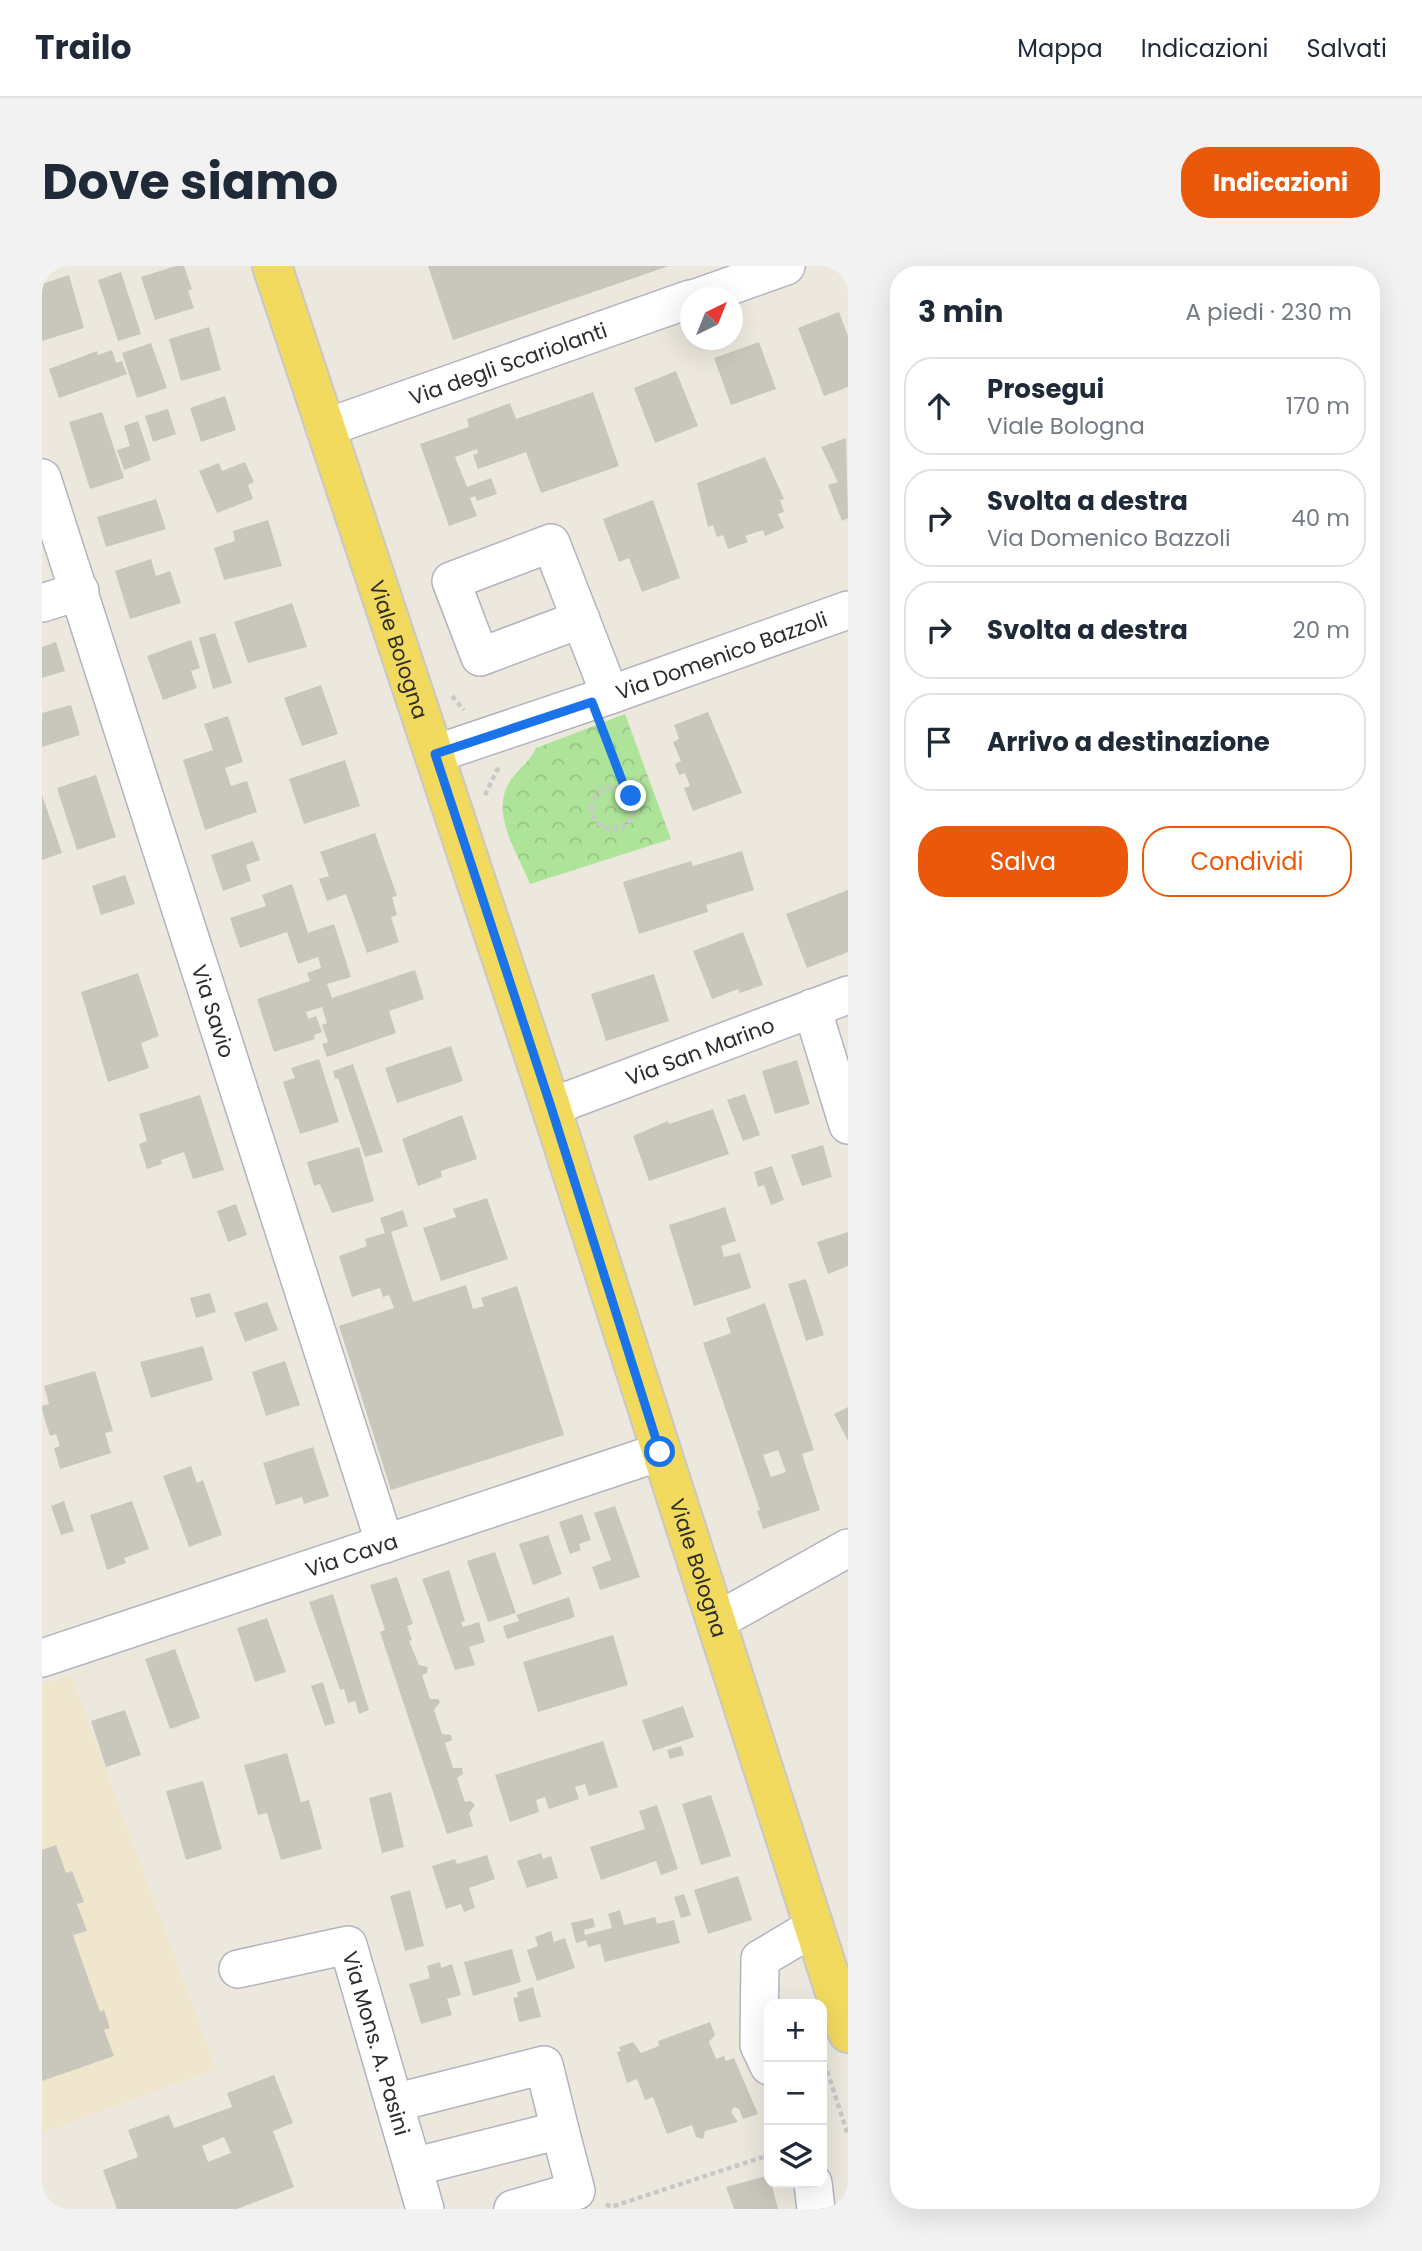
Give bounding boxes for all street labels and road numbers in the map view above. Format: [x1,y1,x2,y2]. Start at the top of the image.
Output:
street label: Via degli Scariolanti [405,315,611,412]
street label: Viale Bologna [363,576,436,722]
street label: Via Domenico Bazzoli [612,604,831,706]
street label: Via Savio [185,961,242,1061]
street label: Via San Marino [621,1010,778,1092]
street label: Viale Bologna [663,1495,735,1641]
street label: Via Cava [301,1526,401,1584]
street label: Via Mons. A. Pasini [336,1948,417,2139]

